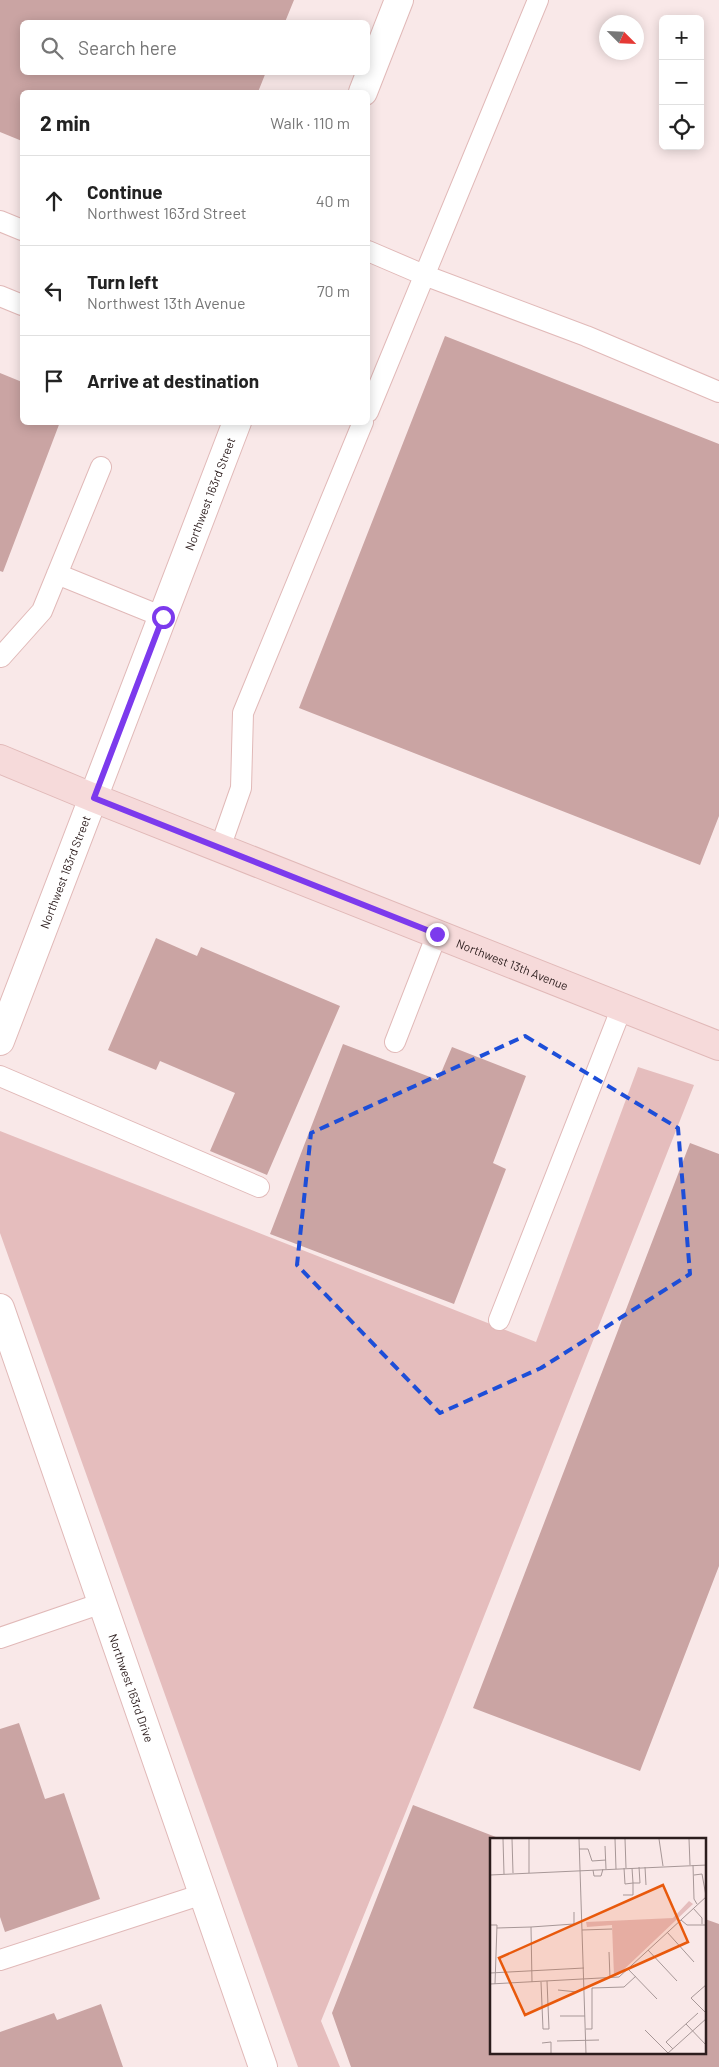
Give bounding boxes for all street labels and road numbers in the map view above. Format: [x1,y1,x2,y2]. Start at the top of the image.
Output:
street label: Northwest 163rd Street [182,435,238,552]
street label: Northwest 163rd Street [37,813,93,930]
street label: Northwest 13th Avenue [455,936,570,993]
street label: Northwest 163rd Drive [106,1632,157,1744]

